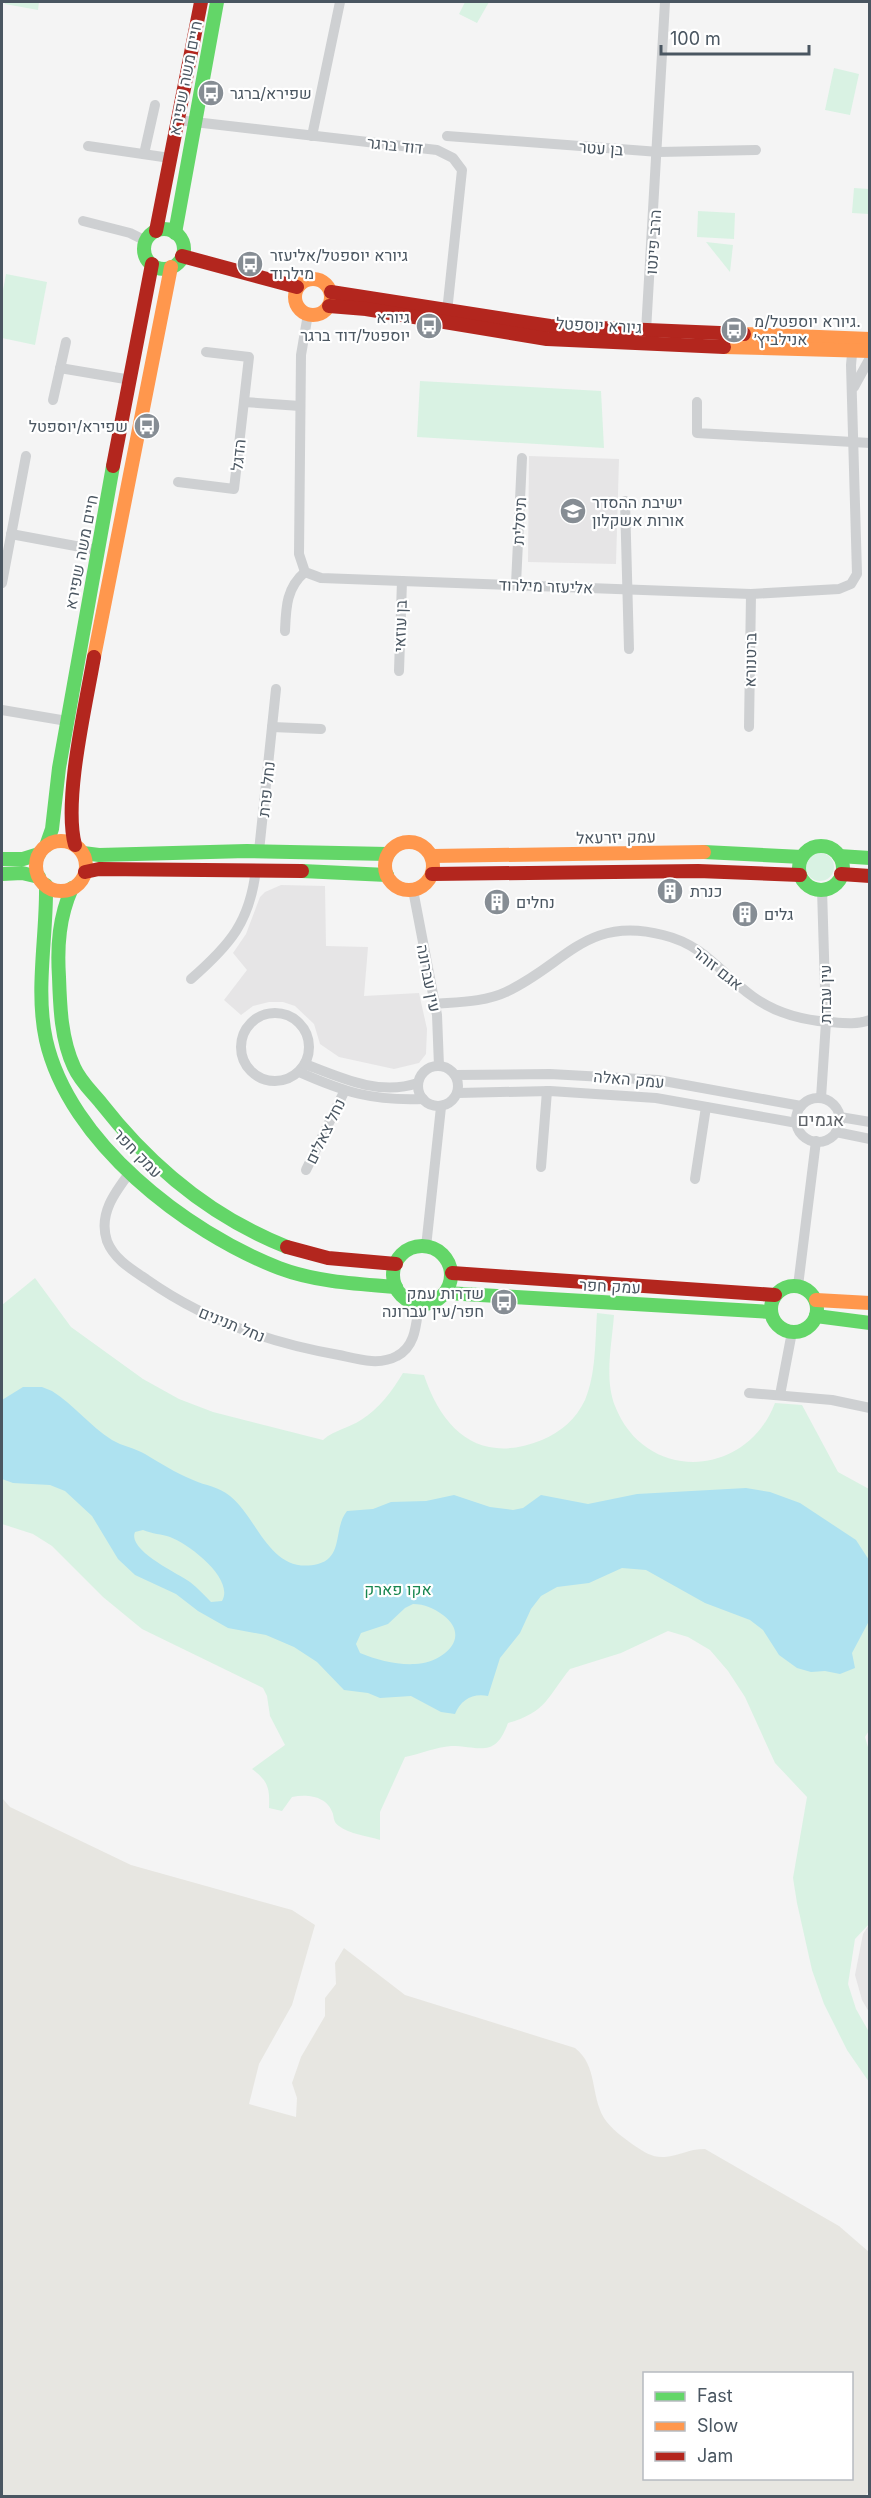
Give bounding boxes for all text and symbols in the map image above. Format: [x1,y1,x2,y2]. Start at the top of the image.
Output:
scale bar [661,18,810,56]
street label: חיים משה שפירא [164,19,206,137]
text: 100 m [670,28,721,49]
bus stop icon: שפירא/ברגר [196,78,226,108]
place label: שפירא/ברגר [230,83,312,103]
street label: דוד ברגר [366,132,424,158]
street label: בן עטר [578,136,624,160]
street label: הרב פינטו [641,209,665,275]
place label: גיורא יוספטל/אליעזר מילרוד [270,245,408,283]
bus stop icon: גיורא יוספטל/אליעזר מילרוד [235,249,265,279]
place label: גיורא יוספטל/דוד ברגר [300,307,410,345]
bus stop icon: גיורא יוספטל/דוד ברגר [414,311,444,341]
place label: גיורא יוספטל/מ. אנילביץ׳ [754,311,861,349]
street label: גיורא יוספטל [555,313,643,337]
bus stop icon: גיורא יוספטל/מ. אנילביץ׳ [719,315,749,345]
bus stop icon: שפירא/יוספטל [132,411,162,441]
place label: שפירא/יוספטל [29,416,128,436]
street label: הדגל [226,438,250,472]
place label: ישיבת ההסדר אורות אשקלון [592,492,685,530]
street label: חיים משה שפירא [60,493,102,611]
street label: תיסלית [508,496,530,546]
school or university icon: ישיבת ההסדר אורות אשקלון [558,496,588,526]
street label: אליעזר מילרוד [498,574,594,598]
street label: בן עוזאי [389,599,411,652]
street label: ברטנורא [740,632,760,688]
street label: נחל פרת [253,760,279,818]
street label: עמק יזרעאל [576,826,656,848]
building icon: כנרת [655,876,685,906]
place label: כנרת [690,881,722,901]
building icon: נחלים [482,887,512,917]
place label: נחלים [516,892,555,912]
building icon: גלים [730,899,760,929]
place label: גלים [764,904,793,924]
street label: עין עברונה [413,942,445,1014]
street label: אגם זוהר [689,942,747,994]
street label: עין עבדת [815,964,835,1024]
street label: עמק האלה [593,1066,665,1092]
street label: נחל צאלים [301,1095,349,1167]
district label: אגמים [798,1109,844,1130]
street label: עמק חפר [109,1124,167,1182]
street label: עמק חפר [579,1274,641,1298]
place label: שדרות עמק חפר/עין עברונה [382,1283,484,1321]
bus stop icon: שדרות עמק חפר/עין עברונה [489,1287,519,1317]
street label: נחל תנינים [196,1302,268,1346]
park label: אקו פארק [364,1579,432,1599]
legend [643,2372,853,2480]
text: Fast [697,2385,733,2406]
text: Slow [697,2415,738,2436]
text: Jam [697,2445,733,2466]

